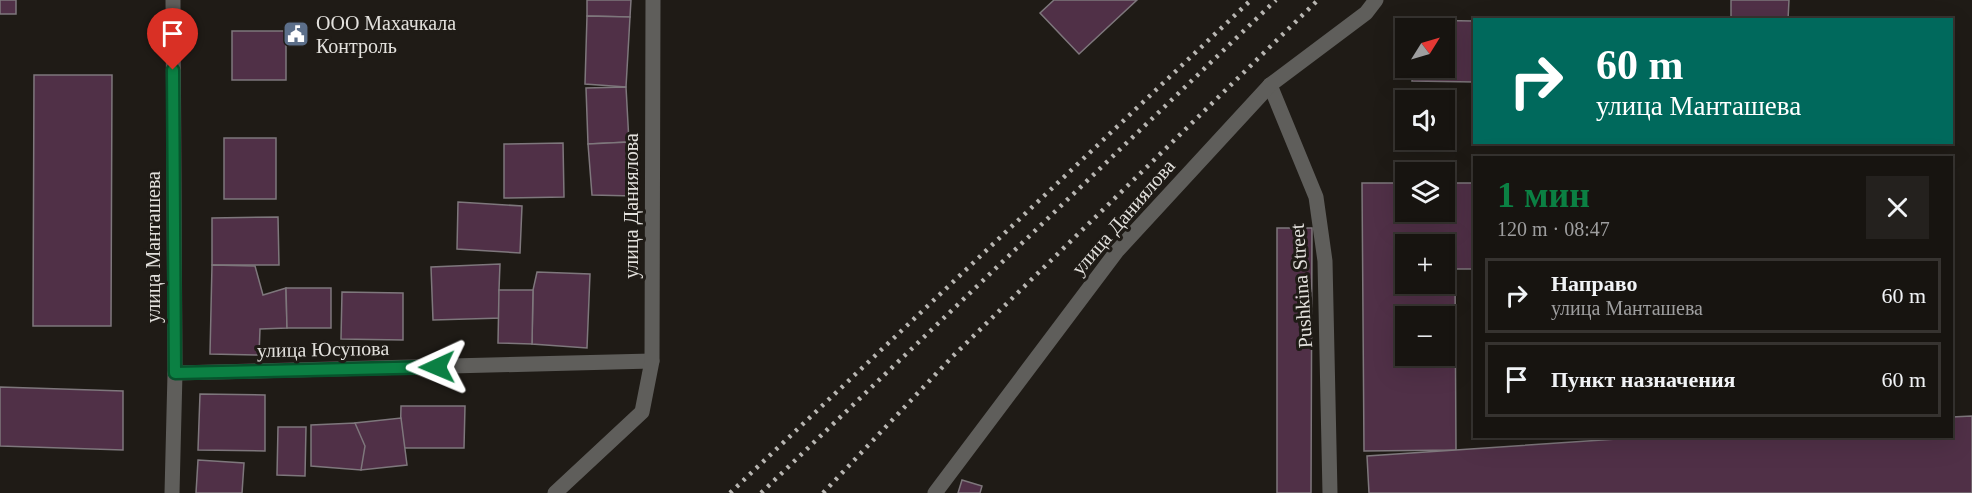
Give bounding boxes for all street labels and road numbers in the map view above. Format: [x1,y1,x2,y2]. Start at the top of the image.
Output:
street label: улица Даниялова [620,133,643,279]
street label: улица Даниялова [1067,155,1180,280]
street label: улица Манташева [142,171,165,323]
street label: Pushkina Street [1286,222,1316,349]
street label: улица Юсупова [257,337,389,362]

